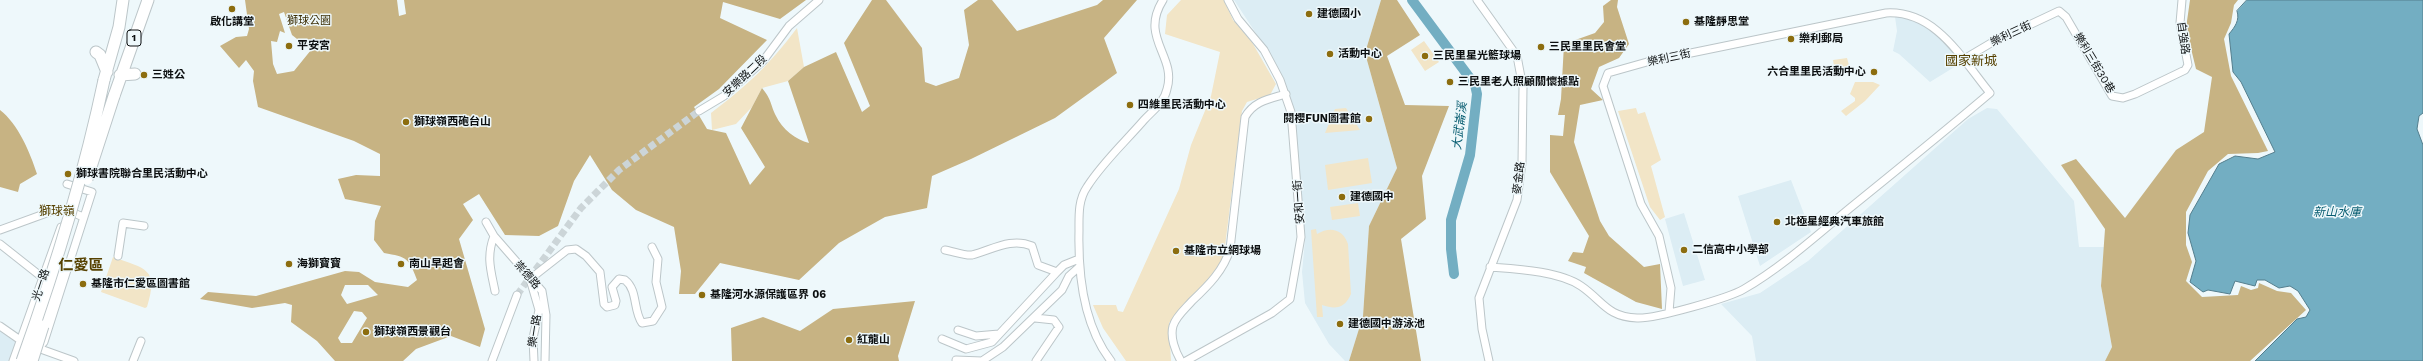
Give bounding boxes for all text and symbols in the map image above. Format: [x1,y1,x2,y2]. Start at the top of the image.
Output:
marker: 啟化講堂 [227,4,237,14]
place label: 建德國小 [1317,7,1361,21]
marker: 建德國小 [1304,9,1314,19]
park label: 獅球公園 [287,14,331,28]
place label: 啟化講堂 [210,15,254,29]
place label: 基隆靜思堂 [1694,15,1749,29]
marker: 基隆靜思堂 [1681,17,1691,27]
street label: 樂利三街 [1988,19,2034,49]
street label: 自強路 [2174,21,2192,55]
road number: 1 [127,30,141,46]
street label: 樂利三街30巷 [2071,30,2117,96]
place label: 樂利郵局 [1799,32,1843,46]
marker: 樂利郵局 [1786,34,1796,44]
place label: 平安宮 [297,39,330,53]
place label: 三民里里民會堂 [1549,40,1626,54]
marker: 平安宮 [284,41,294,51]
marker: 三民里里民會堂 [1536,42,1546,52]
place label: 活動中心 [1338,47,1382,61]
street label: 樂利三街 [1646,47,1692,69]
marker: 活動中心 [1325,49,1335,59]
place label: 三民里星光籃球場 [1433,49,1521,63]
marker: 三民里星光籃球場 [1420,51,1430,61]
street label: 安樂路二段 [720,52,770,100]
district label: 國家新城 [1945,53,1997,69]
place label: 六合里里民活動中心 [1767,65,1866,79]
marker: 六合里里民活動中心 [1869,67,1879,77]
place label: 三姓公 [152,68,185,82]
marker: 三姓公 [139,70,149,80]
place label: 三民里老人照顧關懷據點 [1458,75,1579,89]
marker: 三民里老人照顧關懷據點 [1445,77,1455,87]
place label: 四維里民活動中心 [1138,98,1226,112]
marker: 四維里民活動中心 [1125,100,1135,110]
water label: 大武崙溪 [1450,101,1470,151]
place label: 閱櫻FUN圖書館 [1283,112,1361,126]
marker: 閱櫻FUN圖書館 [1364,114,1374,124]
place label: 獅球嶺西砲台山 [414,115,491,129]
marker: 獅球嶺西砲台山 [401,117,411,127]
street label: 麥金路 [1510,161,1528,195]
place label: 獅球書院聯合里民活動中心 [76,167,208,181]
marker: 獅球書院聯合里民活動中心 [63,169,73,179]
street label: 安和一街 [1291,180,1307,224]
place label: 建德國中 [1350,190,1394,204]
marker: 建德國中 [1337,192,1347,202]
district label: 獅球嶺 [39,204,75,218]
water label: 新山水庫 [2313,205,2361,219]
place label: 北極星經典汽車旅館 [1785,215,1884,229]
marker: 北極星經典汽車旅館 [1772,217,1782,227]
place label: 二信高中小學部 [1692,243,1769,257]
place label: 基隆市立網球場 [1184,244,1261,258]
marker: 二信高中小學部 [1679,245,1689,255]
marker: 基隆市立網球場 [1171,246,1181,256]
district label: 仁愛區 [59,257,103,275]
place label: 海獅寶寶 [297,257,341,271]
place label: 南山早起會 [409,257,464,271]
street label: 崇德路 [511,258,543,292]
marker: 海獅寶寶 [284,259,294,269]
marker: 南山早起會 [396,259,406,269]
street label: 光一路 [30,267,52,303]
place label: 基隆市仁愛區圖書館 [91,277,190,291]
marker: 基隆市仁愛區圖書館 [78,279,88,289]
place label: 基隆河水源保護區界 06 [710,288,826,302]
marker: 基隆河水源保護區界 06 [697,290,707,300]
street label: 樂一路 [526,314,544,348]
place label: 建德國中游泳池 [1348,317,1425,331]
marker: 建德國中游泳池 [1335,319,1345,329]
place label: 獅球嶺西景觀台 [374,325,451,339]
marker: 獅球嶺西景觀台 [361,327,371,337]
place label: 紅龍山 [857,333,890,347]
marker: 紅龍山 [844,335,854,345]

